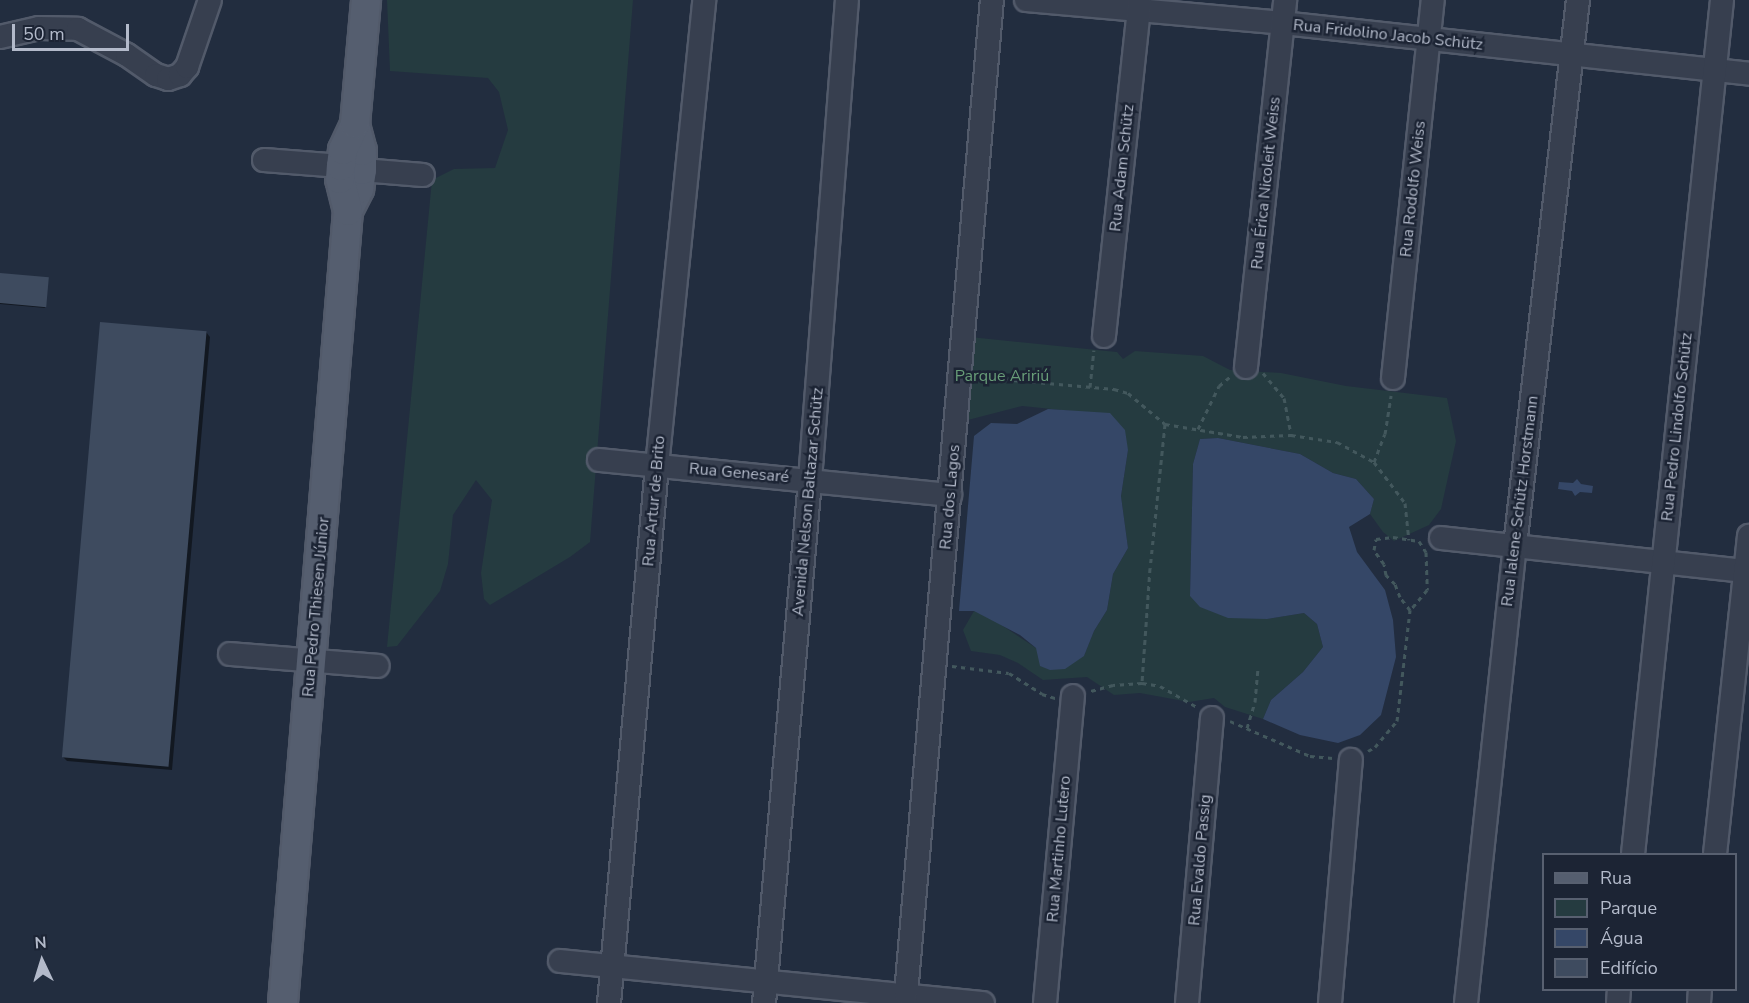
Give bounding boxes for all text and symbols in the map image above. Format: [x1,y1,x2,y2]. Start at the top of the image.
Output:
scale bar [15,12,132,50]
street label: Rua Fridolino Jacob Schütz [1292,15,1484,55]
text: 50 m [23,22,65,46]
street label: Rua Érica Nicoleit Weiss [1247,96,1285,270]
street label: Rua Adam Schütz [1106,103,1138,233]
street label: Rua Rodolfo Weiss [1396,120,1430,258]
street label: Rua Pedro Lindolfo Schütz [1658,332,1696,522]
park label: Parque Aririú [955,366,1049,386]
street label: Avenida Nelson Baltazar Schütz [788,387,828,617]
street label: Rua Ialene Schütz Horstmann [1498,394,1542,608]
street label: Rua Artur de Brito [639,435,669,567]
street label: Rua dos Lagos [936,444,964,550]
street label: Rua Genesaré [688,459,790,487]
street label: Rua Pedro Thiesen Júnior [299,516,333,698]
street label: Rua Martinho Lutero [1043,775,1075,923]
street label: Rua Evaldo Passig [1185,794,1215,926]
legend [1542,853,1737,991]
text: Rua [1600,866,1632,890]
text: Parque [1600,896,1657,920]
text: Água [1600,926,1643,950]
north arrow [12,931,72,991]
text: N [34,932,47,954]
text: Edifício [1600,956,1658,980]

